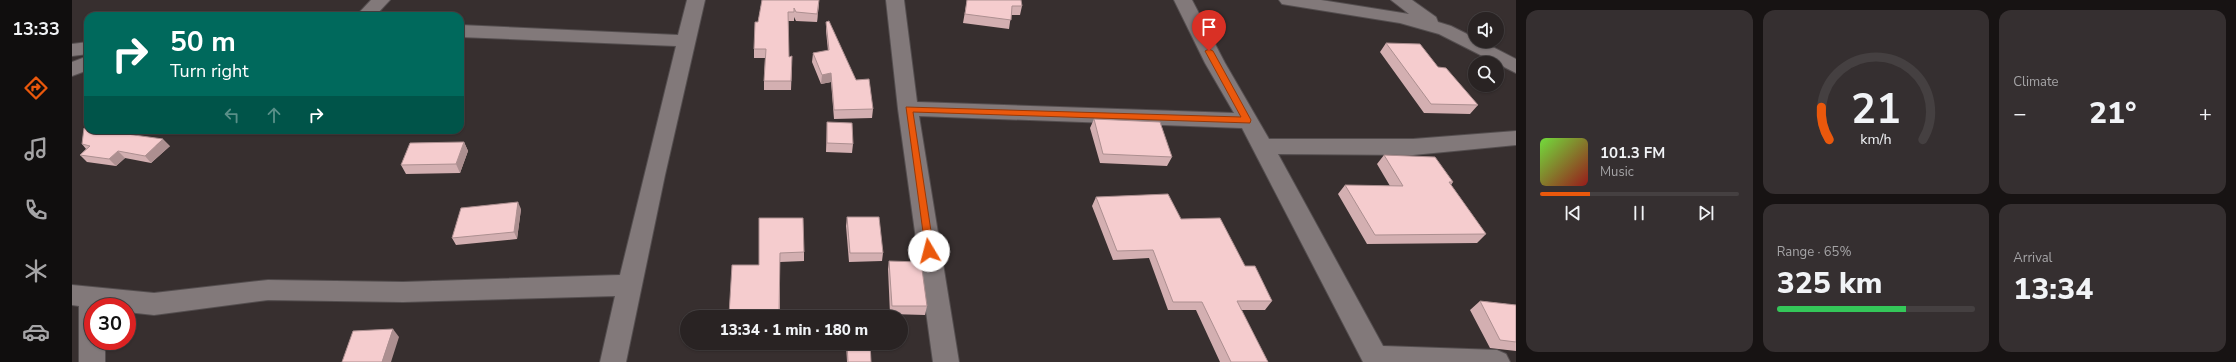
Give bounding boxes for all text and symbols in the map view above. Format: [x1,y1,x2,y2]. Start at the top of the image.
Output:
pin [1192,10,1226,51]
map controls [1468,12,1504,92]
button: sound [1468,12,1504,48]
icon: arrive [1198,16,1220,38]
text: 13:33 [12,17,60,41]
text: 50 m [170,23,236,61]
icon: right [104,28,156,80]
button: search [1468,56,1504,92]
text: Turn right [170,59,249,83]
text: Climate [2013,73,2058,91]
icon: directions [22,74,50,102]
text: 21 [1851,81,1901,138]
text: 21° [2089,93,2136,134]
text: − [2013,99,2027,129]
text: + [2199,99,2212,129]
icon: left [221,104,243,126]
icon: ahead [263,104,285,126]
icon: right [305,104,327,126]
text: km/h [1860,129,1892,148]
icon: music [22,135,50,163]
text: 101.3 FM [1600,143,1665,163]
text: Music [1600,163,1634,181]
icon: phone [22,196,50,224]
icon: previous [1562,202,1584,224]
icon: pause [1628,202,1650,224]
icon: next [1695,202,1717,224]
position arrow [908,230,950,272]
text: Range · 65% [1777,243,1851,261]
text: Arrival [2013,249,2052,267]
icon: climate [22,257,50,285]
text: 325 km [1777,263,1882,304]
text: 13:34 [2013,269,2093,310]
speed limit sign: 30 [84,298,136,350]
icon: car [22,318,50,346]
text: 13:34 · 1 min · 180 m [720,320,868,340]

